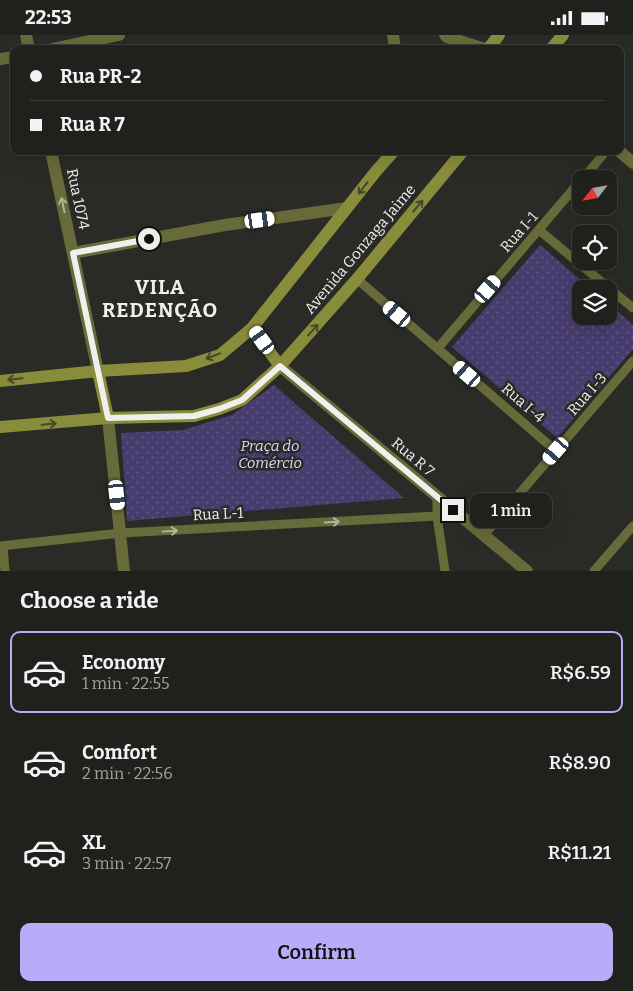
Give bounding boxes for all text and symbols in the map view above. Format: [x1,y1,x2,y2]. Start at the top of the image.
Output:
text: 22:53 [25,6,72,29]
text: Rua PR-2 [60,65,141,88]
text: Rua R 7 [60,113,125,136]
street label: Rua 1074 [63,167,93,231]
north arrow [572,170,618,215]
map controls [572,170,617,325]
street label: Avenida Gonzaga Jaime [301,181,419,317]
one-way arrow [357,181,368,194]
one-way arrow [58,198,67,214]
one-way arrow [413,200,424,213]
street label: Rua I-1 [497,208,541,256]
car [244,210,275,230]
button: locate [572,225,617,270]
route start [138,228,160,250]
car [472,273,503,305]
district label: VILA REDENÇÃO [102,275,218,322]
button: layers [572,280,617,325]
car [380,299,413,329]
car [247,323,276,357]
one-way arrow [307,323,318,336]
one-way arrow [206,352,221,362]
car [450,358,483,390]
street label: Rua I-3 [564,369,610,419]
one-way arrow [7,374,23,384]
street label: Rua I-4 [498,379,548,427]
one-way arrow [40,420,56,429]
street label: Rua R 7 [388,434,438,480]
car [540,435,571,467]
park label: Praça do Comércio [238,437,302,472]
car [107,479,126,511]
callout: 1 min [470,493,553,527]
route end [442,499,464,521]
text: 1 min [491,501,531,520]
street label: Rua L-1 [192,504,244,524]
one-way arrow [324,517,340,526]
one-way arrow [162,526,178,535]
text: Choose a ride [20,587,159,614]
icon: car [22,650,67,695]
text: Economy [82,651,165,674]
text: R$6.59 [550,661,611,684]
text: 1 min · 22:55 [82,674,170,693]
icon: car [22,740,67,785]
text: Comfort [82,741,157,764]
text: R$8.90 [549,751,611,774]
text: 2 min · 22:56 [82,764,173,783]
icon: car [22,830,67,875]
text: XL [82,831,106,854]
text: R$11.21 [548,841,611,864]
text: 3 min · 22:57 [82,854,171,873]
button: Confirm [20,923,613,981]

